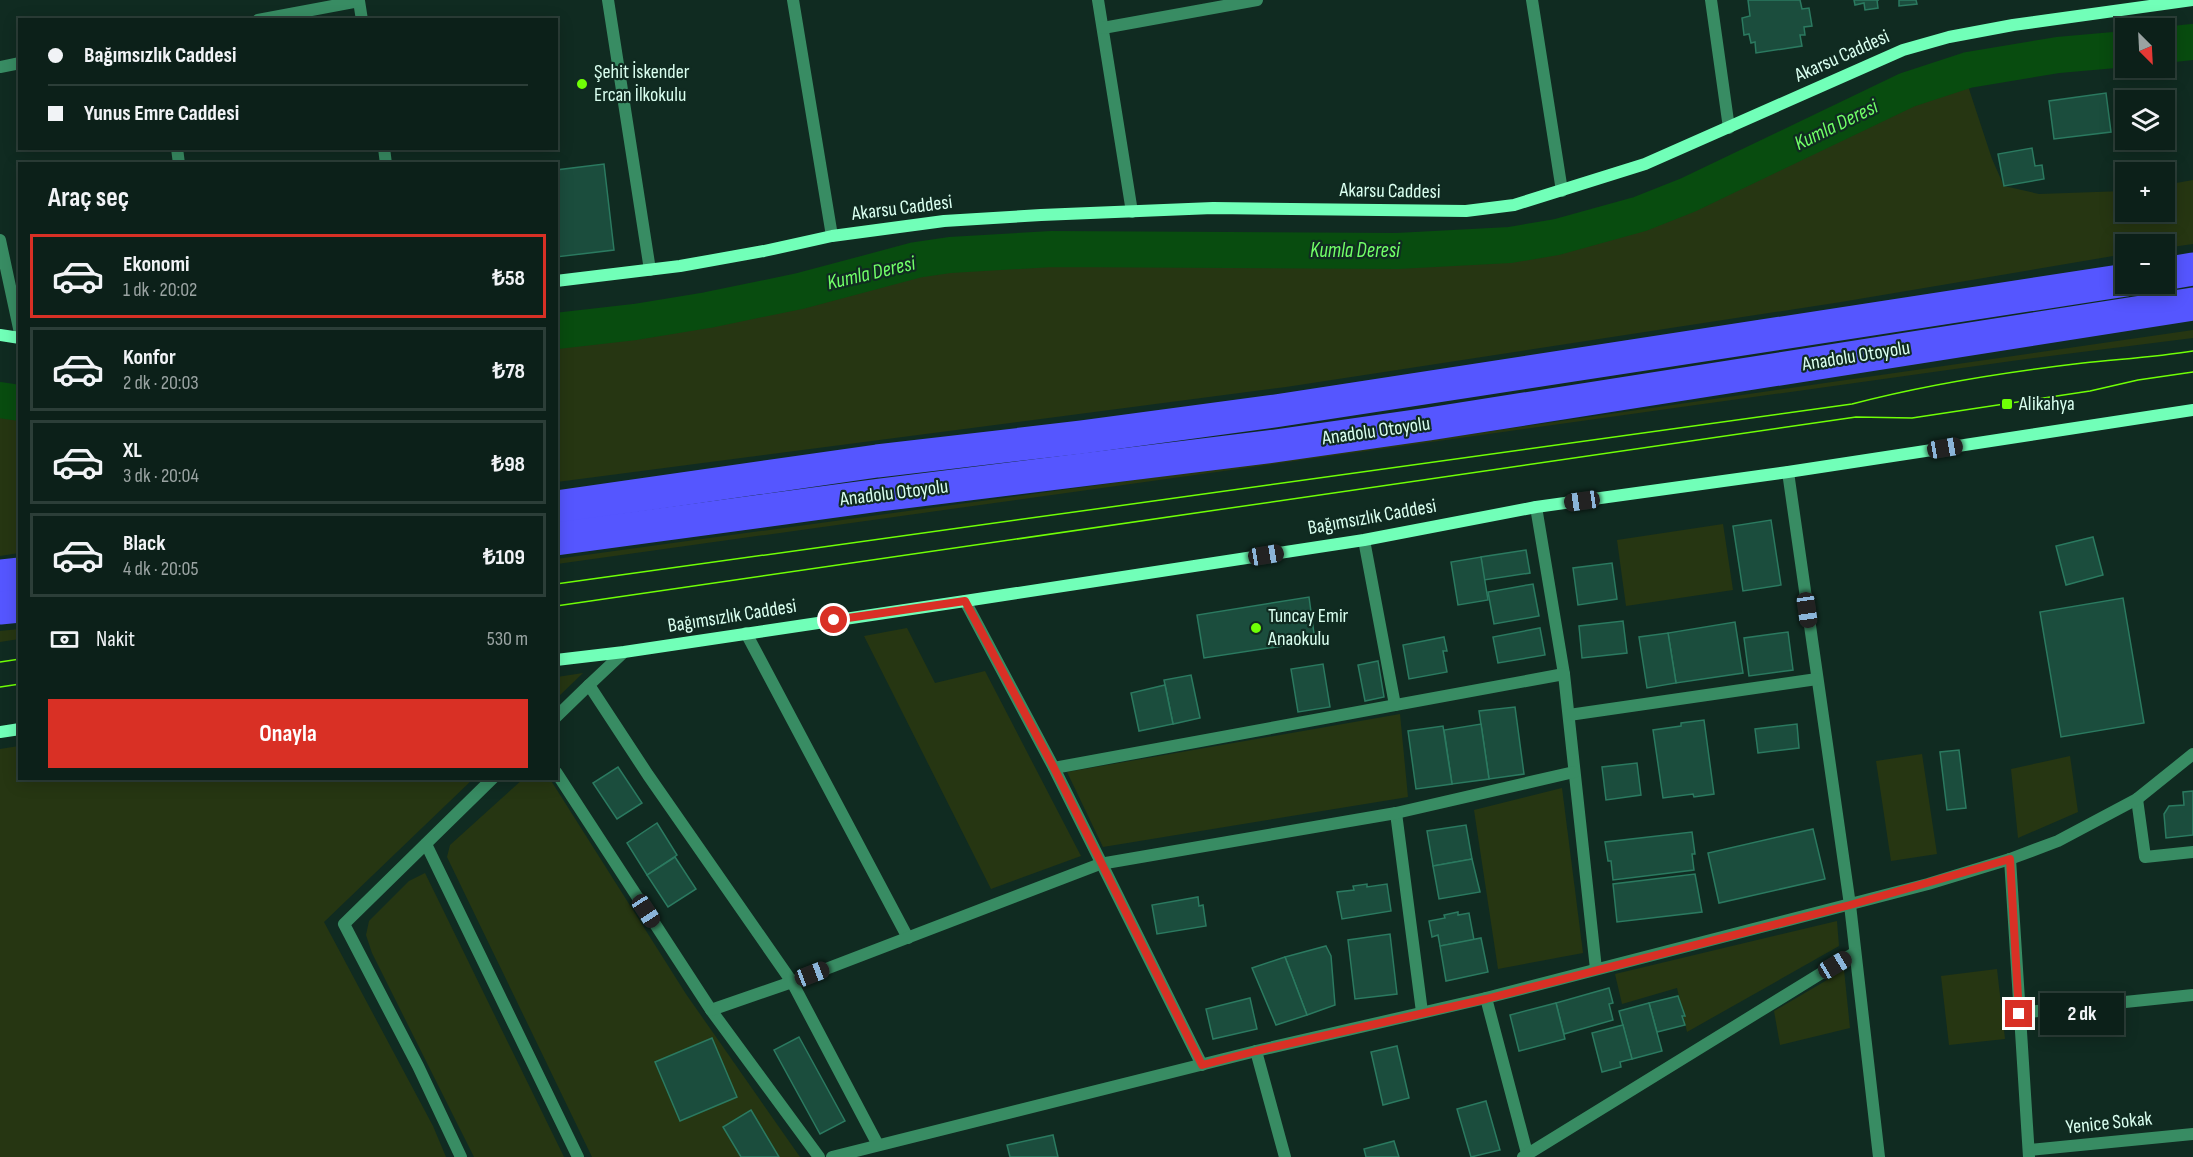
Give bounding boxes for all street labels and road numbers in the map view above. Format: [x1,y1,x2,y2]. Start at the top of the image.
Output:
street label: Akarsu Caddesi [1790,24,1893,88]
street label: Akarsu Caddesi [1338,178,1441,204]
street label: Akarsu Caddesi [849,190,954,226]
street label: Anadolu Otoyolu [1799,336,1912,377]
street label: Anadolu Otoyolu [1319,412,1432,451]
street label: Anadolu Otoyolu [837,474,950,512]
street label: Bağımsızlık Caddesi [1306,494,1438,540]
street label: Bağımsızlık Caddesi [666,594,798,638]
street label: Yenice Sokak [2065,1107,2154,1139]

